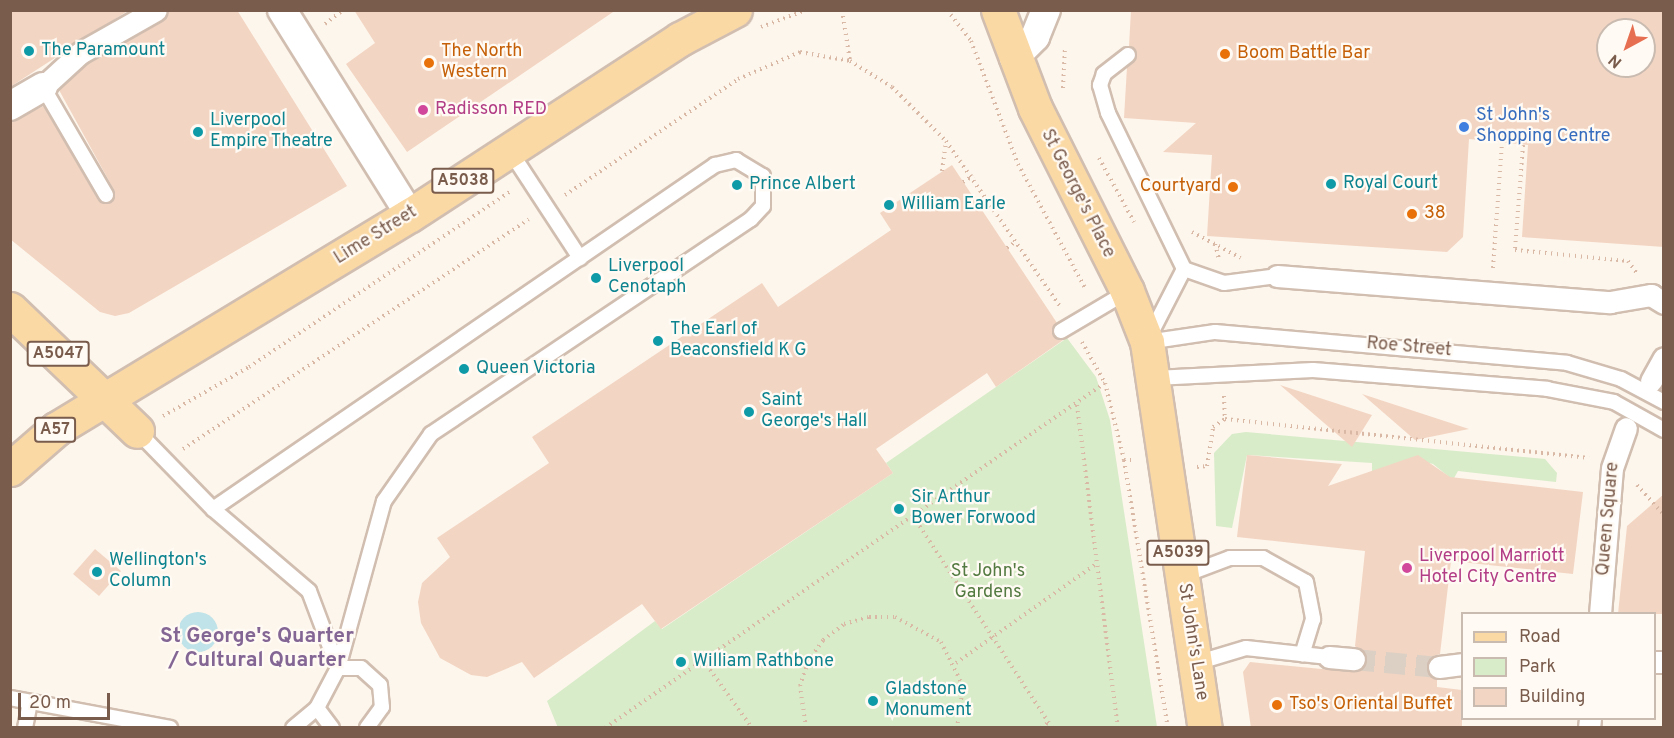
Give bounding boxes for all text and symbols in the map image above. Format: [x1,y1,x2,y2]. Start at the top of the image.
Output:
north arrow [1596,18,1656,78]
place label: The Paramount [41,40,165,62]
place label: The North Western [441,42,522,84]
place label: Boom Battle Bar [1237,43,1370,65]
marker: The Paramount [22,44,36,58]
marker: Boom Battle Bar [1218,47,1232,61]
text: N [1605,49,1627,72]
marker: The North Western [422,56,436,70]
place label: Radisson RED [435,99,547,121]
marker: Radisson RED [416,103,430,117]
place label: St John's Shopping Centre [1476,106,1611,148]
place label: Liverpool Empire Theatre [210,111,333,154]
marker: St John's Shopping Centre [1457,120,1471,134]
marker: Liverpool Empire Theatre [191,125,205,139]
street label: St George's Place [1035,126,1119,262]
road number: A5038 [430,168,496,194]
place label: Royal Court [1343,173,1438,195]
place label: Prince Albert [749,174,857,196]
place label: Courtyard [1140,176,1221,198]
marker: Royal Court [1324,177,1338,191]
marker: Prince Albert [730,178,744,192]
marker: Courtyard [1226,180,1240,194]
place label: William Earle [901,194,1006,216]
marker: William Earle [882,198,896,212]
street label: Lime Street [331,202,421,270]
place label: 38 [1424,203,1446,225]
marker: 38 [1405,207,1419,221]
place label: Liverpool Cenotaph [608,257,686,300]
marker: Liverpool Cenotaph [589,271,603,285]
place label: The Earl of Beaconsfield K G [670,320,807,362]
marker: The Earl of Beaconsfield K G [651,334,665,348]
street label: Roe Street [1366,334,1452,362]
road number: A5047 [26,341,90,367]
place label: Queen Victoria [476,358,596,380]
marker: Queen Victoria [457,362,471,376]
place label: Saint George's Hall [761,391,867,434]
marker: Saint George's Hall [742,405,756,419]
road number: A57 [34,417,76,443]
street label: Queen Square [1593,461,1625,577]
place label: Sir Arthur Bower Forwood [911,488,1036,530]
marker: Sir Arthur Bower Forwood [892,502,906,516]
road number: A5039 [1145,540,1211,566]
place label: Liverpool Marriott Hotel City Centre [1419,547,1565,590]
place label: Wellington's Column [109,551,207,594]
marker: Liverpool Marriott Hotel City Centre [1400,561,1414,575]
park label: St John's Gardens [951,562,1025,604]
marker: Wellington's Column [90,565,104,579]
street label: St John's Lane [1172,582,1212,702]
legend [1461,612,1656,720]
district label: St George's Quarter / Cultural Quarter [160,624,354,674]
text: Road [1519,626,1561,649]
place label: William Rathbone [693,651,834,673]
marker: William Rathbone [674,655,688,669]
text: Park [1519,656,1556,679]
place label: Gladstone Monument [885,680,972,722]
scale bar [21,681,112,719]
text: Building [1519,686,1585,709]
text: 20 m [29,692,71,715]
marker: Gladstone Monument [866,694,880,708]
place label: Tso's Oriental Buffet [1289,694,1453,716]
marker: Tso's Oriental Buffet [1270,698,1284,712]

